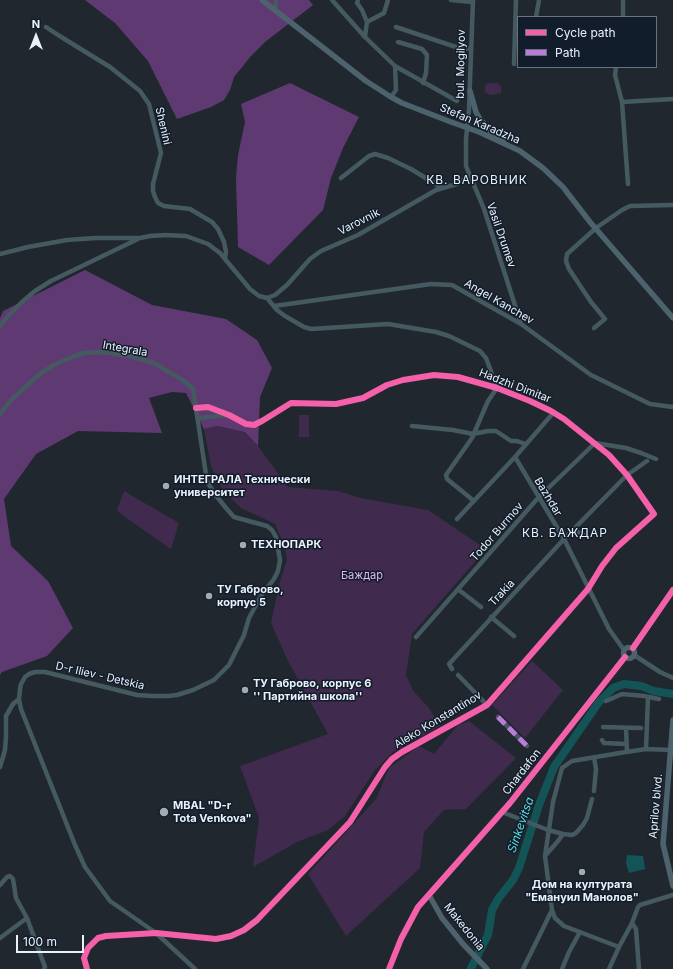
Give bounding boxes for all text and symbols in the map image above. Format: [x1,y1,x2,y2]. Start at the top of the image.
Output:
north arrow [16,16,56,56]
legend [517,16,657,68]
text: N [32,17,40,31]
text: Cycle path [555,25,616,40]
street label: bul. Mogilyov [454,29,468,99]
text: Path [555,45,580,60]
street label: Stefan Karadzha [438,101,522,147]
street label: Shenini [152,106,174,146]
district label: КВ. ВАРОВНИК [426,173,528,187]
street label: Vasil Drumev [484,201,518,269]
street label: Varovnik [336,206,382,238]
street label: Angel Kanchev [462,277,536,327]
street label: Integrala [102,339,148,359]
street label: Hadzhi Dimitar [477,366,553,406]
place label: ИНТЕГРАЛА Технически университет [174,473,310,499]
street label: Bazhdar [531,475,565,519]
marker: ИНТЕГРАЛА Технически университет [161,481,171,491]
street label: Todor Burmov [468,500,526,564]
district label: КВ. БАЖДАР [522,526,608,540]
place label: ТЕХНОПАРК [251,538,321,552]
marker: ТЕХНОПАРК [238,540,248,550]
park label: Баждар [341,569,383,583]
street label: Trakia [486,577,518,609]
place label: ТУ Габрово, корпус 5 [217,583,284,609]
marker: ТУ Габрово, корпус 5 [204,591,214,601]
street label: D-r Iliev - Detskia [54,659,146,693]
place label: ТУ Габрово, корпус 6 '' Партийна школа'' [253,677,371,703]
marker: ТУ Габрово, корпус 6 '' Партийна школа'' [240,685,250,695]
street label: Aleko Konstantinov [392,689,484,751]
street label: Chardafon [500,746,544,798]
street label: Aprilov blvd. [647,773,665,839]
water label: Sinkevitsa [505,795,537,855]
place label: MBAL "D-r Tota Venkova" [173,799,252,825]
marker: MBAL "D-r Tota Venkova" [158,806,170,818]
marker: Дом на културата "Емануил Манолов" [577,867,587,877]
place label: Дом на културата "Емануил Манолов" [525,878,639,904]
street label: Makedonia [441,901,487,953]
scale bar [18,927,86,953]
text: 100 m [23,934,57,949]

